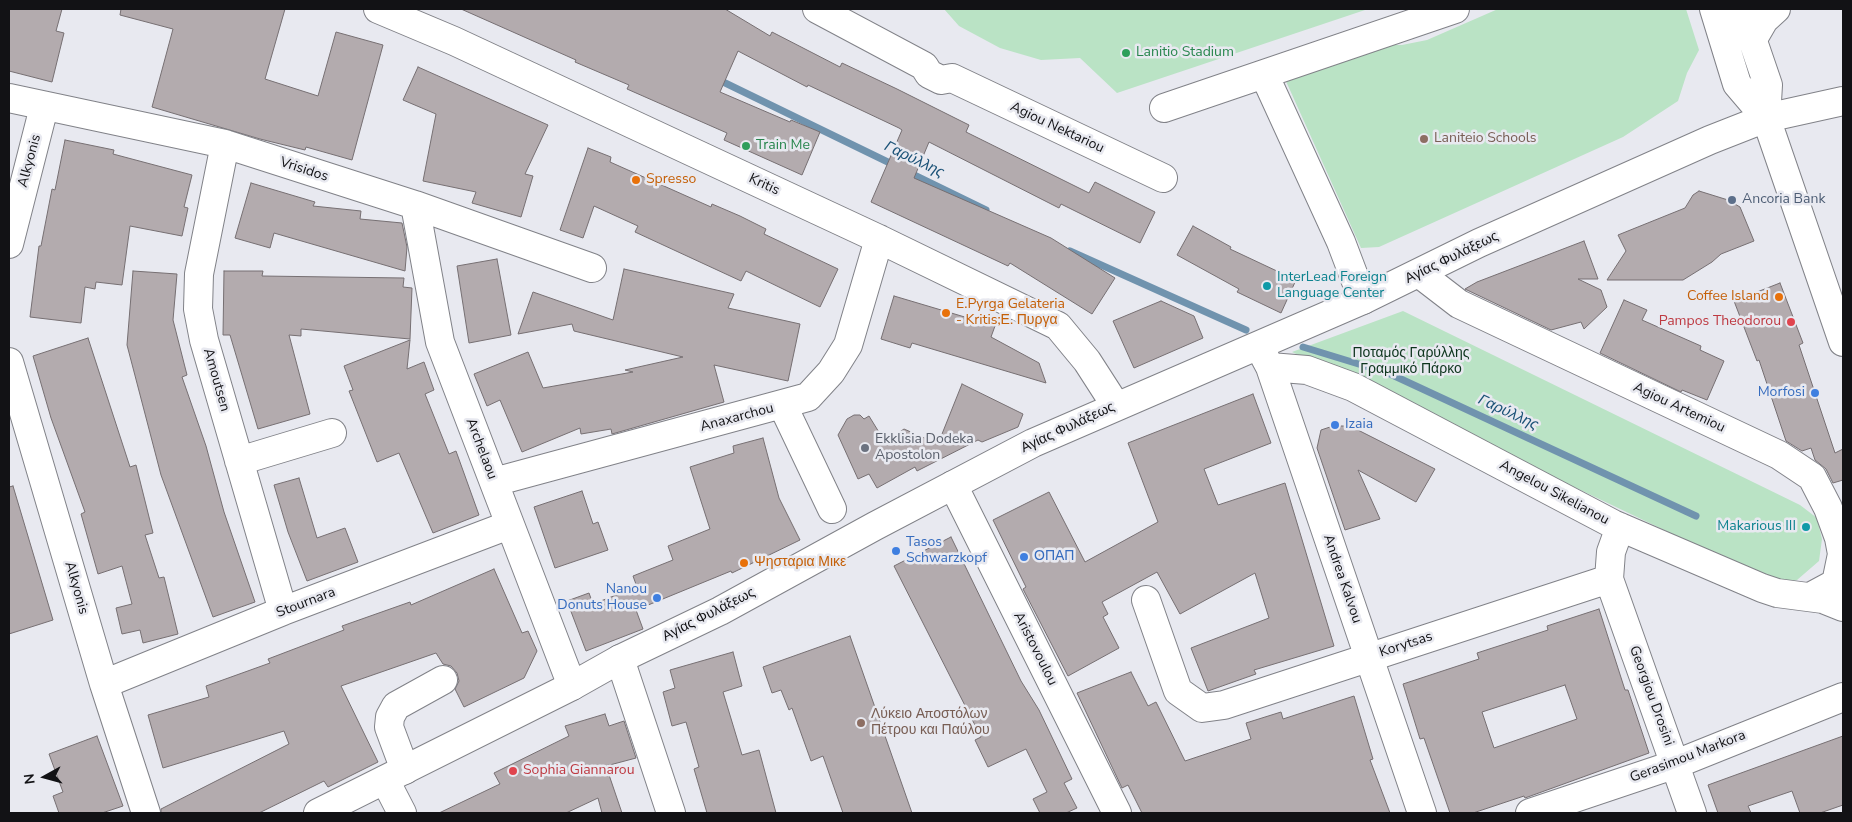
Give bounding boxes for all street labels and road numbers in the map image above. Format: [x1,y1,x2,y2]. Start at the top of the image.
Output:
street label: Agiou Nektariou [1007,99,1107,157]
street label: Alkyonis [15,133,45,189]
street label: Vrisidos [278,154,330,186]
street label: Kritis [746,171,782,199]
street label: Αγίας Φυλάξεως [1403,228,1501,288]
street label: Amoutsen [199,347,233,413]
street label: Agiou Artemiou [1630,379,1728,437]
street label: Αγίας Φυλάξεως [1018,399,1118,457]
street label: Anaxarchou [698,400,776,436]
street label: Archelaou [462,416,500,482]
street label: Angelou Sikelianou [1496,457,1612,529]
street label: Andrea Kalvou [1319,532,1365,626]
street label: Alkyonis [60,560,92,616]
street label: Stournara [274,584,338,622]
street label: Αγίας Φυλάξεως [660,584,758,646]
street label: Aristovoulou [1009,610,1061,688]
street label: Korytsas [1377,629,1435,661]
street label: Georgiou Drosini [1625,644,1677,748]
street label: Gerasimou Markora [1628,727,1748,787]

